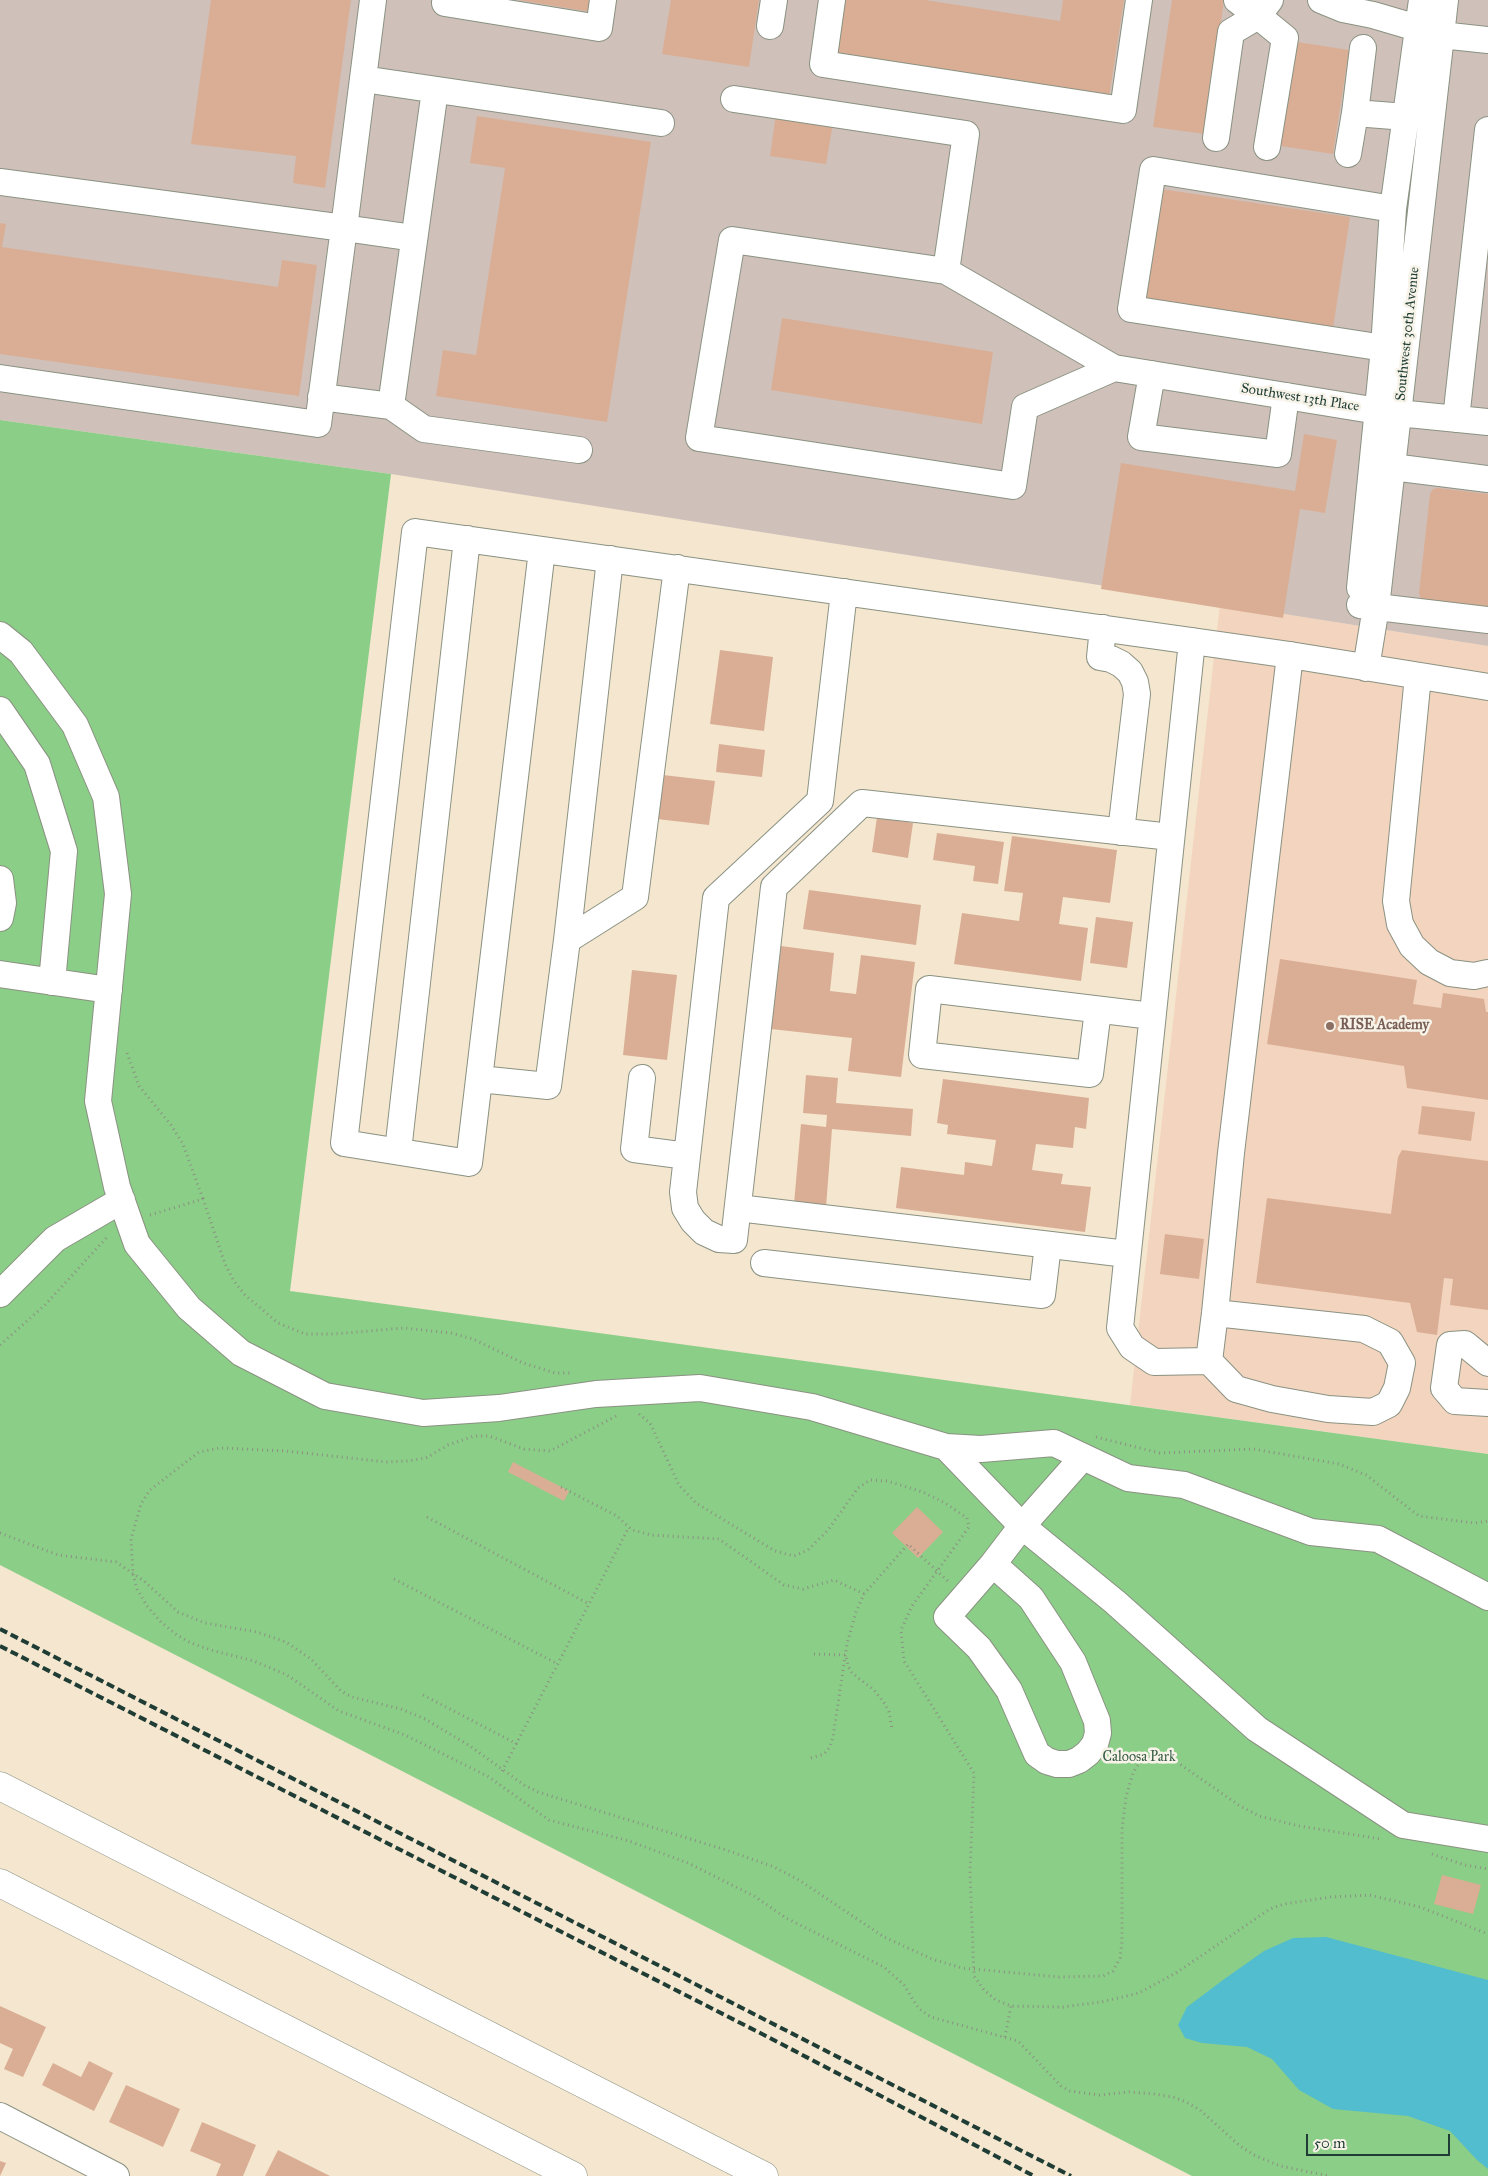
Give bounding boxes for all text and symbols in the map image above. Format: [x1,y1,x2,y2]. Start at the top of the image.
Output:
street label: Southwest 30th Avenue [1393,266,1423,402]
street label: Southwest 13th Place [1240,380,1360,416]
place label: RISE Academy [1340,1018,1429,1034]
marker: RISE Academy [1324,1020,1336,1032]
park label: Caloosa Park [1103,1750,1175,1766]
scale bar [1308,2124,1452,2156]
text: 50 m [1314,2134,1346,2152]

